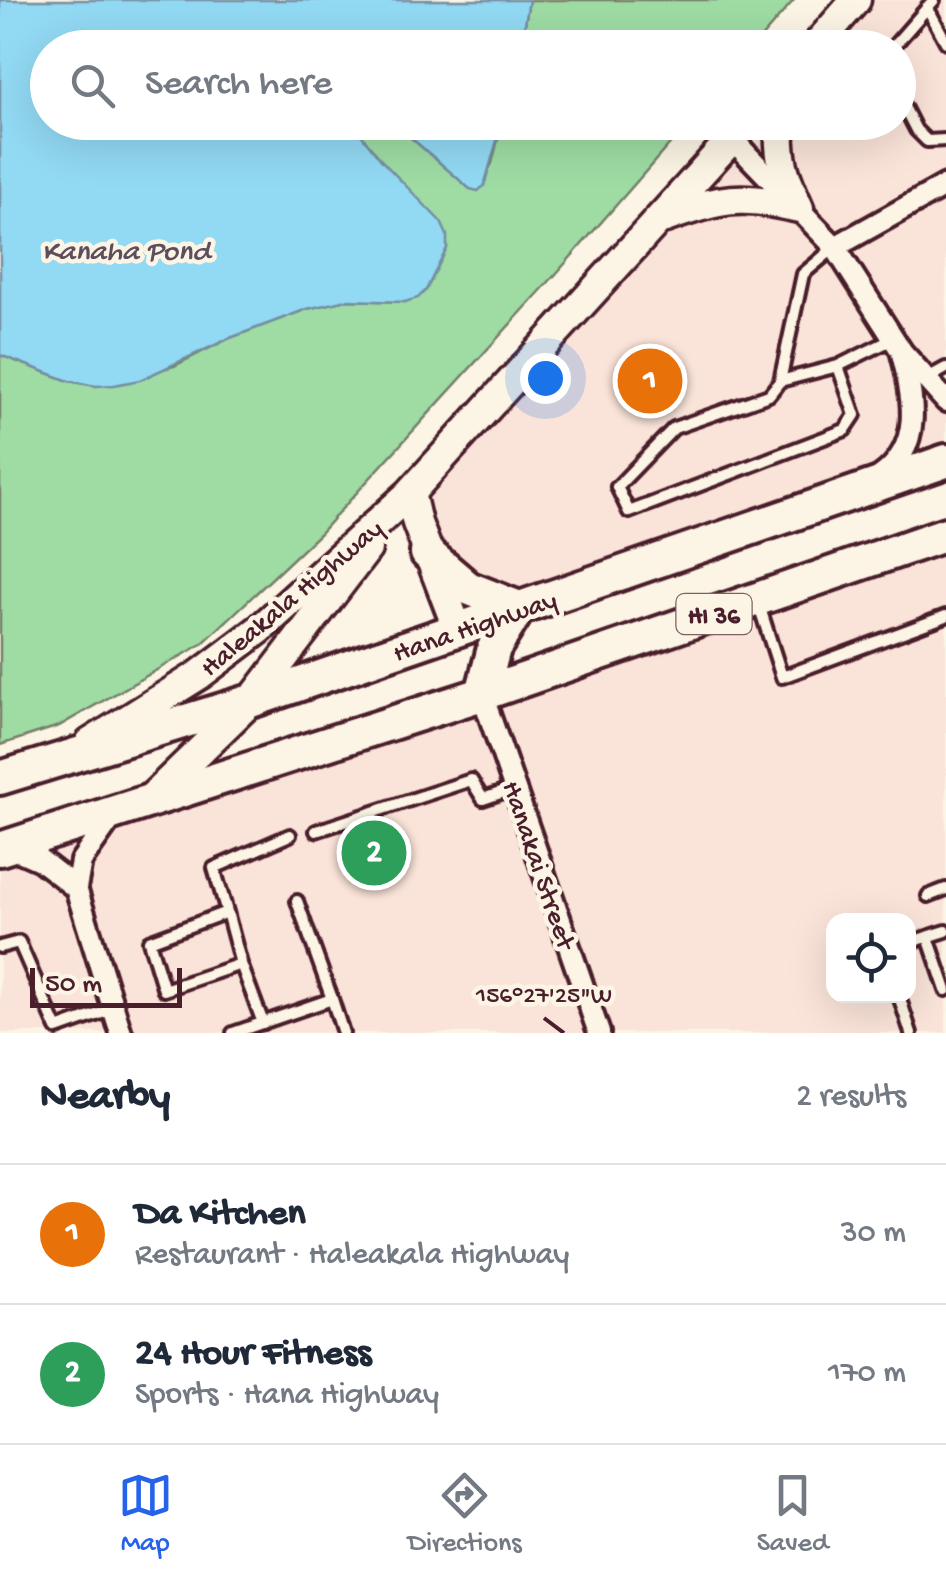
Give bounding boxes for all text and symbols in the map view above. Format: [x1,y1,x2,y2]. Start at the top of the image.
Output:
search box [30,30,916,140]
icon: search [65,58,120,113]
text: Search here [145,63,332,107]
water label: Kanaha Pond [42,236,213,271]
pin: 1 [618,344,682,418]
your location [520,353,571,404]
street label: Haleakala Highway [195,513,391,685]
street label: Hana Highway [389,585,562,672]
road number: HI 36 [676,594,752,634]
street label: Hanakai Street [493,777,582,956]
pin: 2 [342,816,406,890]
map controls [826,913,916,1003]
button: locate [826,913,916,1003]
scale bar [30,963,182,1008]
text: 50 m [45,969,102,1002]
text: 156°27'25"W [475,983,612,1012]
text: Nearby [40,1074,170,1123]
text: 2 results [796,1079,906,1117]
text: Da Kitchen [135,1193,306,1237]
text: 1 [66,1215,79,1253]
text: 30 m [841,1215,906,1253]
text: Restaurant · Haleakala Highway [135,1237,569,1275]
text: 24 Hour Fitness [135,1333,371,1377]
text: 2 [65,1355,80,1393]
text: 170 m [828,1355,906,1393]
text: Sports · Hana Highway [135,1377,439,1415]
tab: Map [118,1468,173,1561]
tab: Directions [408,1468,522,1561]
tab: Saved [757,1468,828,1561]

